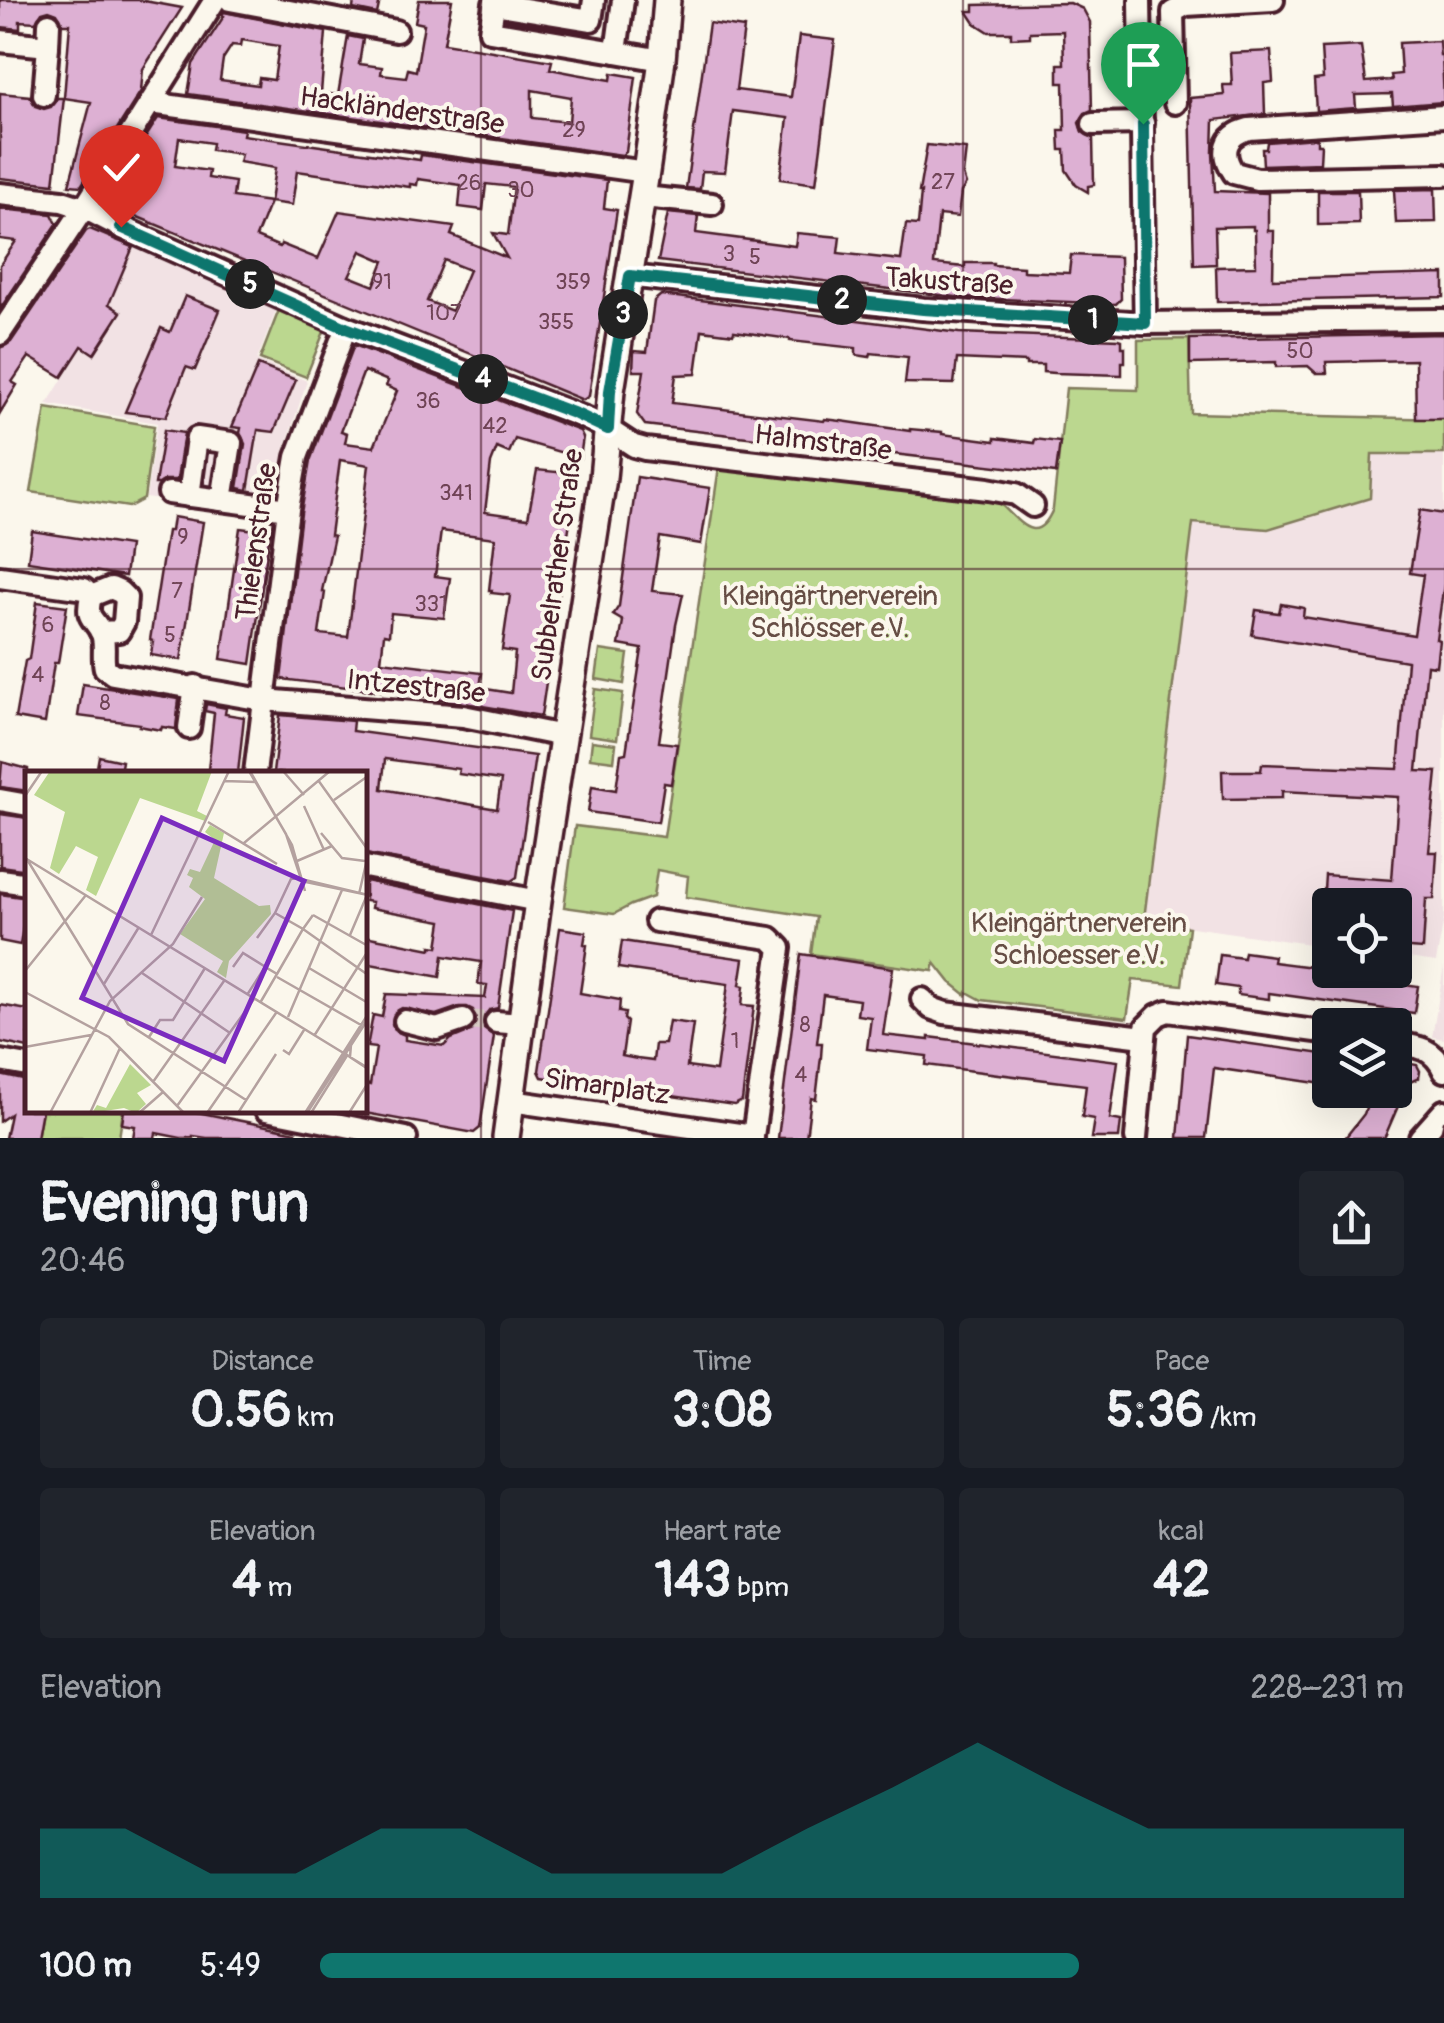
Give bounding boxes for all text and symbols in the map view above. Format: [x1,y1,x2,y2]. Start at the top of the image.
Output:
pin [1101,22,1186,125]
icon: arrive [1116,37,1171,92]
street label: Hackländerstraße [297,79,507,143]
house number: 29 [562,116,586,144]
pin [79,125,164,228]
icon: check [94,140,149,195]
house number: 27 [931,168,955,196]
house number: 26 [456,169,482,197]
house number: 30 [507,176,535,204]
house number: 3 [723,240,735,268]
house number: 5 [749,243,761,271]
pin: 5 [225,259,275,309]
street label: Takustraße [884,260,1015,304]
text: 5 [242,266,258,301]
house number: 91 [372,268,392,296]
house number: 359 [555,268,591,296]
pin: 2 [817,275,867,325]
text: 2 [834,282,850,317]
pin: 3 [598,289,648,339]
pin: 1 [1068,295,1118,345]
text: 3 [615,296,631,331]
house number: 107 [426,299,462,327]
text: 1 [1088,302,1098,337]
house number: 355 [538,308,574,336]
house number: 50 [1287,337,1313,365]
pin: 4 [458,354,508,404]
text: 4 [475,361,491,396]
house number: 36 [415,387,441,415]
house number: 42 [482,412,508,440]
street label: Halmstraße [752,417,894,469]
street label: Subbelrather Straße [524,446,592,684]
street label: Thielenstraße [229,461,285,623]
house number: 341 [439,479,473,507]
house number: 9 [177,523,189,551]
house number: 7 [171,577,183,605]
park label: Kleingärtnerverein Schlösser e.V. [722,579,938,646]
house number: 331 [414,590,448,618]
house number: 6 [42,611,54,639]
house number: 5 [164,621,176,649]
house number: 4 [32,661,45,689]
street label: Intzestraße [345,662,487,712]
house number: 8 [99,689,111,717]
inset map [25,771,368,1113]
map controls [1312,888,1412,1108]
button: locate [1312,888,1412,988]
park label: Kleingärtnerverein Schloesser e.V. [971,906,1187,973]
button: layers [1312,1008,1412,1108]
house number: 8 [799,1011,811,1039]
house number: 1 [731,1027,739,1055]
street label: Simarplatz [542,1061,672,1113]
house number: 4 [795,1061,808,1089]
text: Evening run [40,1169,309,1238]
button: share [1299,1171,1404,1276]
text: 20:46 [40,1241,125,1281]
text: Distance [211,1344,314,1379]
text: Time [693,1344,751,1379]
text: Pace [1154,1344,1209,1379]
text: 0.56 [190,1379,292,1442]
text: 3:08 [672,1379,772,1442]
text: 5:36 [1107,1379,1204,1442]
text: km [292,1400,334,1435]
text: /km [1204,1400,1257,1435]
text: Elevation [209,1514,316,1549]
text: Heart rate [663,1514,781,1549]
text: kcal [1159,1514,1204,1549]
text: 4 [232,1549,261,1612]
text: 143 [655,1549,731,1612]
text: 42 [1153,1549,1210,1612]
text: m [261,1570,292,1605]
text: bpm [731,1570,789,1605]
text: Elevation [40,1668,162,1708]
text: 228–231 m [1251,1668,1404,1708]
text: 100 m [40,1946,132,1986]
text: 5:49 [200,1946,261,1986]

